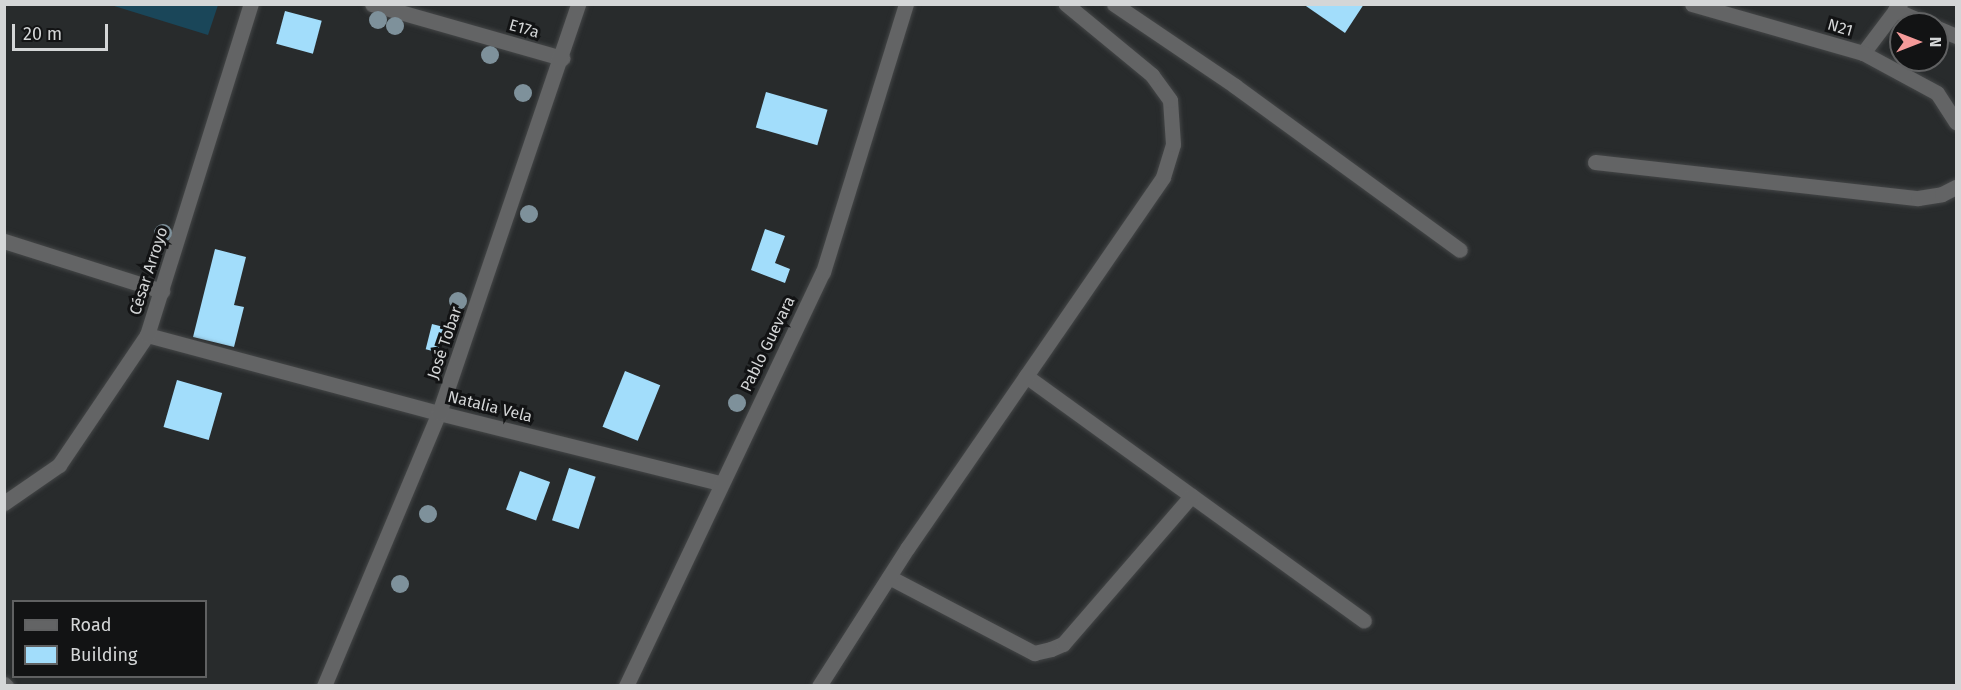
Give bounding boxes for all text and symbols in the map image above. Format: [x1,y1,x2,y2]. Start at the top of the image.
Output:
scale bar [15,12,111,50]
north arrow [1889,12,1949,72]
street label: N21 [1825,15,1855,41]
street label: E17a [507,16,541,42]
text: 20 m [23,23,62,45]
text: N [1926,37,1945,47]
street label: César Arroyo [126,225,172,317]
street label: Pablo Guevara [737,293,799,395]
street label: José Tobar [424,304,466,382]
street label: Natalia Vela [446,387,534,427]
legend [12,600,207,678]
text: Road [70,614,112,636]
text: Building [70,644,137,666]

